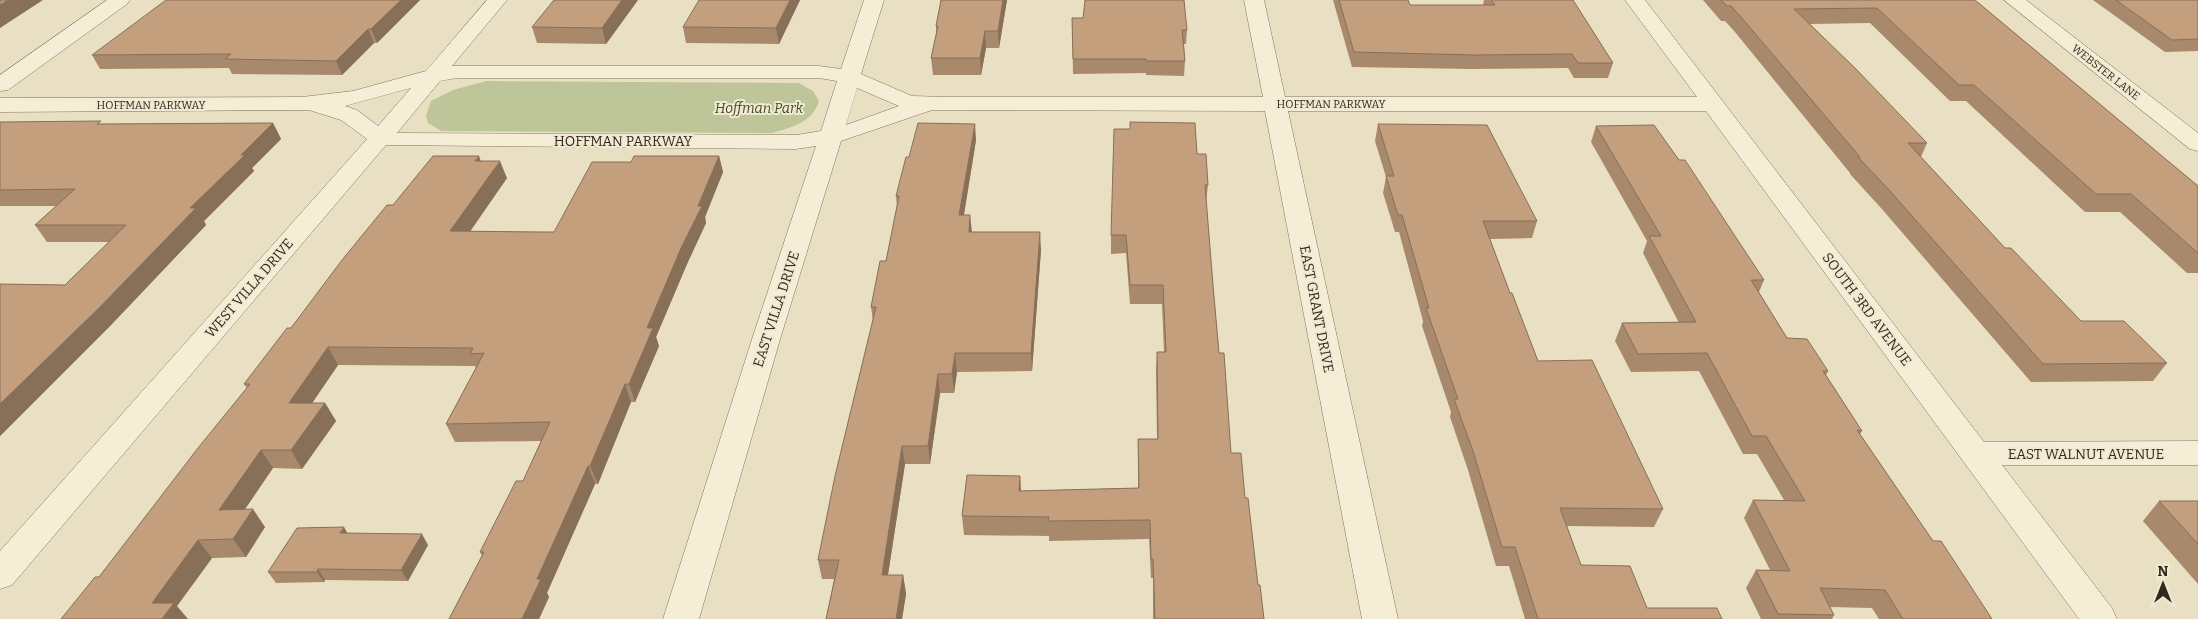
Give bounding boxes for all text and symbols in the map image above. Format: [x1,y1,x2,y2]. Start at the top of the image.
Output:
street label: WEBSTER LANE [2069,42,2142,103]
street label: HOFFMAN PARKWAY [1276,98,1386,111]
street label: HOFFMAN PARKWAY [96,99,206,112]
park label: Hoffman Park [715,100,804,117]
street label: HOFFMAN PARKWAY [554,133,692,150]
street label: WEST VILLA DRIVE [202,235,297,341]
street label: EAST GRANT DRIVE [1296,244,1337,374]
street label: EAST VILLA DRIVE [750,249,803,369]
street label: SOUTH 3RD AVENUE [1818,249,1915,369]
street label: EAST WALNUT AVENUE [2008,446,2164,463]
north arrow [2138,559,2188,609]
text: N [2158,563,2169,580]

